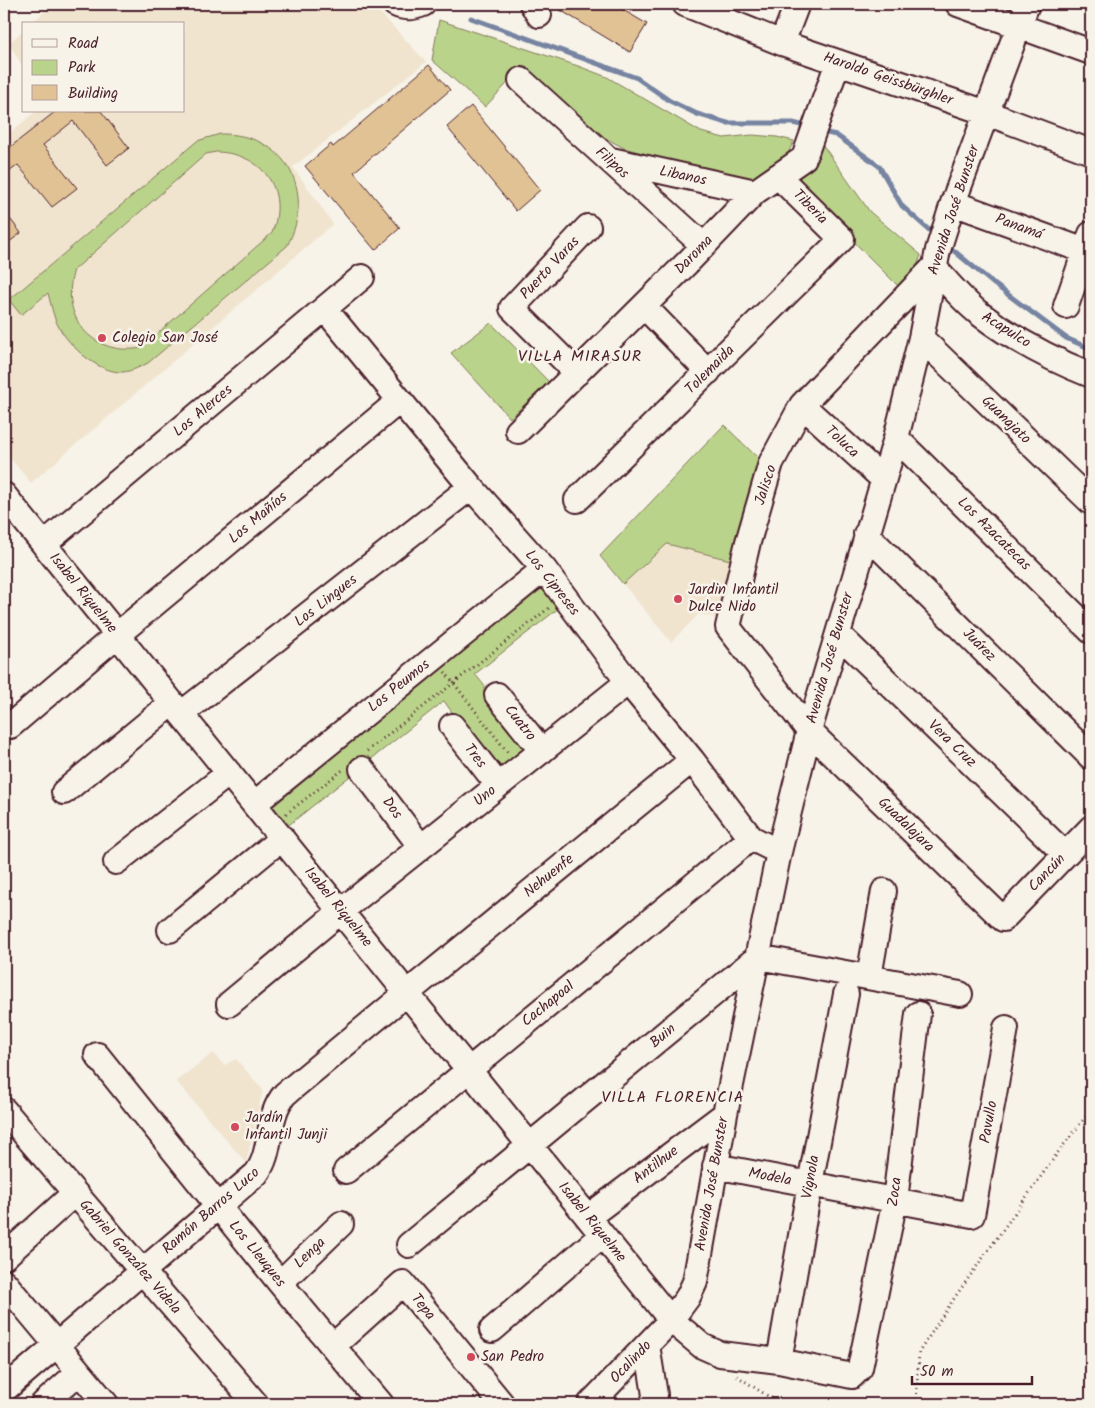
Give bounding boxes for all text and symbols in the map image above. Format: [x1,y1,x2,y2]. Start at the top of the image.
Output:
legend [22,22,185,112]
text: Road [68,32,99,56]
street label: Haroldo Geissbürghler [820,46,957,113]
text: Park [68,56,96,80]
text: Building [68,82,118,106]
street label: Filipos [589,141,635,185]
street label: Avenida José Bunster [922,141,987,278]
street label: Libanos [657,159,709,193]
street label: Tiberia [787,184,833,230]
street label: Panamá [992,207,1048,247]
street label: Puerto Varas [514,230,586,305]
street label: Daroma [669,230,719,280]
street label: Acapulco [977,305,1036,355]
place label: Colegio San José [112,326,219,350]
marker: Colegio San José [96,332,108,344]
street label: Tolemaida [679,339,741,401]
district label: VILLA MIRASUR [518,344,642,369]
street label: Los Alerces [168,378,239,443]
street label: Guanajato [975,390,1037,450]
street label: Toluca [819,420,865,464]
street label: Jalisco [748,462,784,508]
street label: Los Mañíos [223,486,293,550]
street label: Los Azacatecas [951,491,1037,577]
street label: Los Cipreses [518,545,586,622]
street label: Isabel Riquelme [43,547,123,639]
street label: Los Lingues [289,568,363,633]
place label: Jardin Infantil Dulce Nido [688,578,779,619]
street label: Avenida José Bunster [800,588,861,727]
marker: Jardin Infantil Dulce Nido [672,593,684,605]
street label: Juárez [956,622,1002,668]
street label: Los Peumos [362,653,436,719]
street label: Cuatro [498,700,542,747]
street label: Vera Cruz [922,714,982,774]
street label: Tres [457,738,493,774]
street label: Uno [468,779,502,813]
street label: Dos [376,792,409,825]
street label: Guadalajara [872,792,940,858]
street label: Nehuenfe [518,848,580,904]
street label: Cancún [1022,848,1072,898]
street label: Isabel Riquelme [298,861,378,953]
street label: Cachapoal [516,975,580,1033]
street label: Buin [644,1018,682,1054]
district label: VILLA FLORENCIA [602,1085,744,1110]
street label: Pavullo [973,1099,1005,1145]
place label: Jardín Infantil Junji [245,1106,328,1147]
street label: Avenida José Bunster [688,1114,736,1253]
marker: Jardín Infantil Junji [229,1121,241,1133]
street label: Antilhue [628,1140,684,1190]
street label: Vignola [795,1153,827,1201]
street label: Ramón Barros Luco [157,1161,265,1260]
street label: Modela [746,1161,794,1193]
street label: Isabel Riquelme [552,1176,632,1268]
street label: Zoca [881,1176,909,1208]
street label: Gabriel González Videla [73,1194,187,1320]
street label: Los Lleuques [222,1215,292,1293]
street label: Lenga [288,1231,332,1275]
street label: Tepa [405,1288,441,1326]
street label: Ocalindo [604,1335,658,1389]
place label: San Pedro [481,1345,544,1369]
marker: San Pedro [465,1351,477,1363]
scale bar [912,1353,1032,1385]
text: 50 m [920,1360,954,1384]

